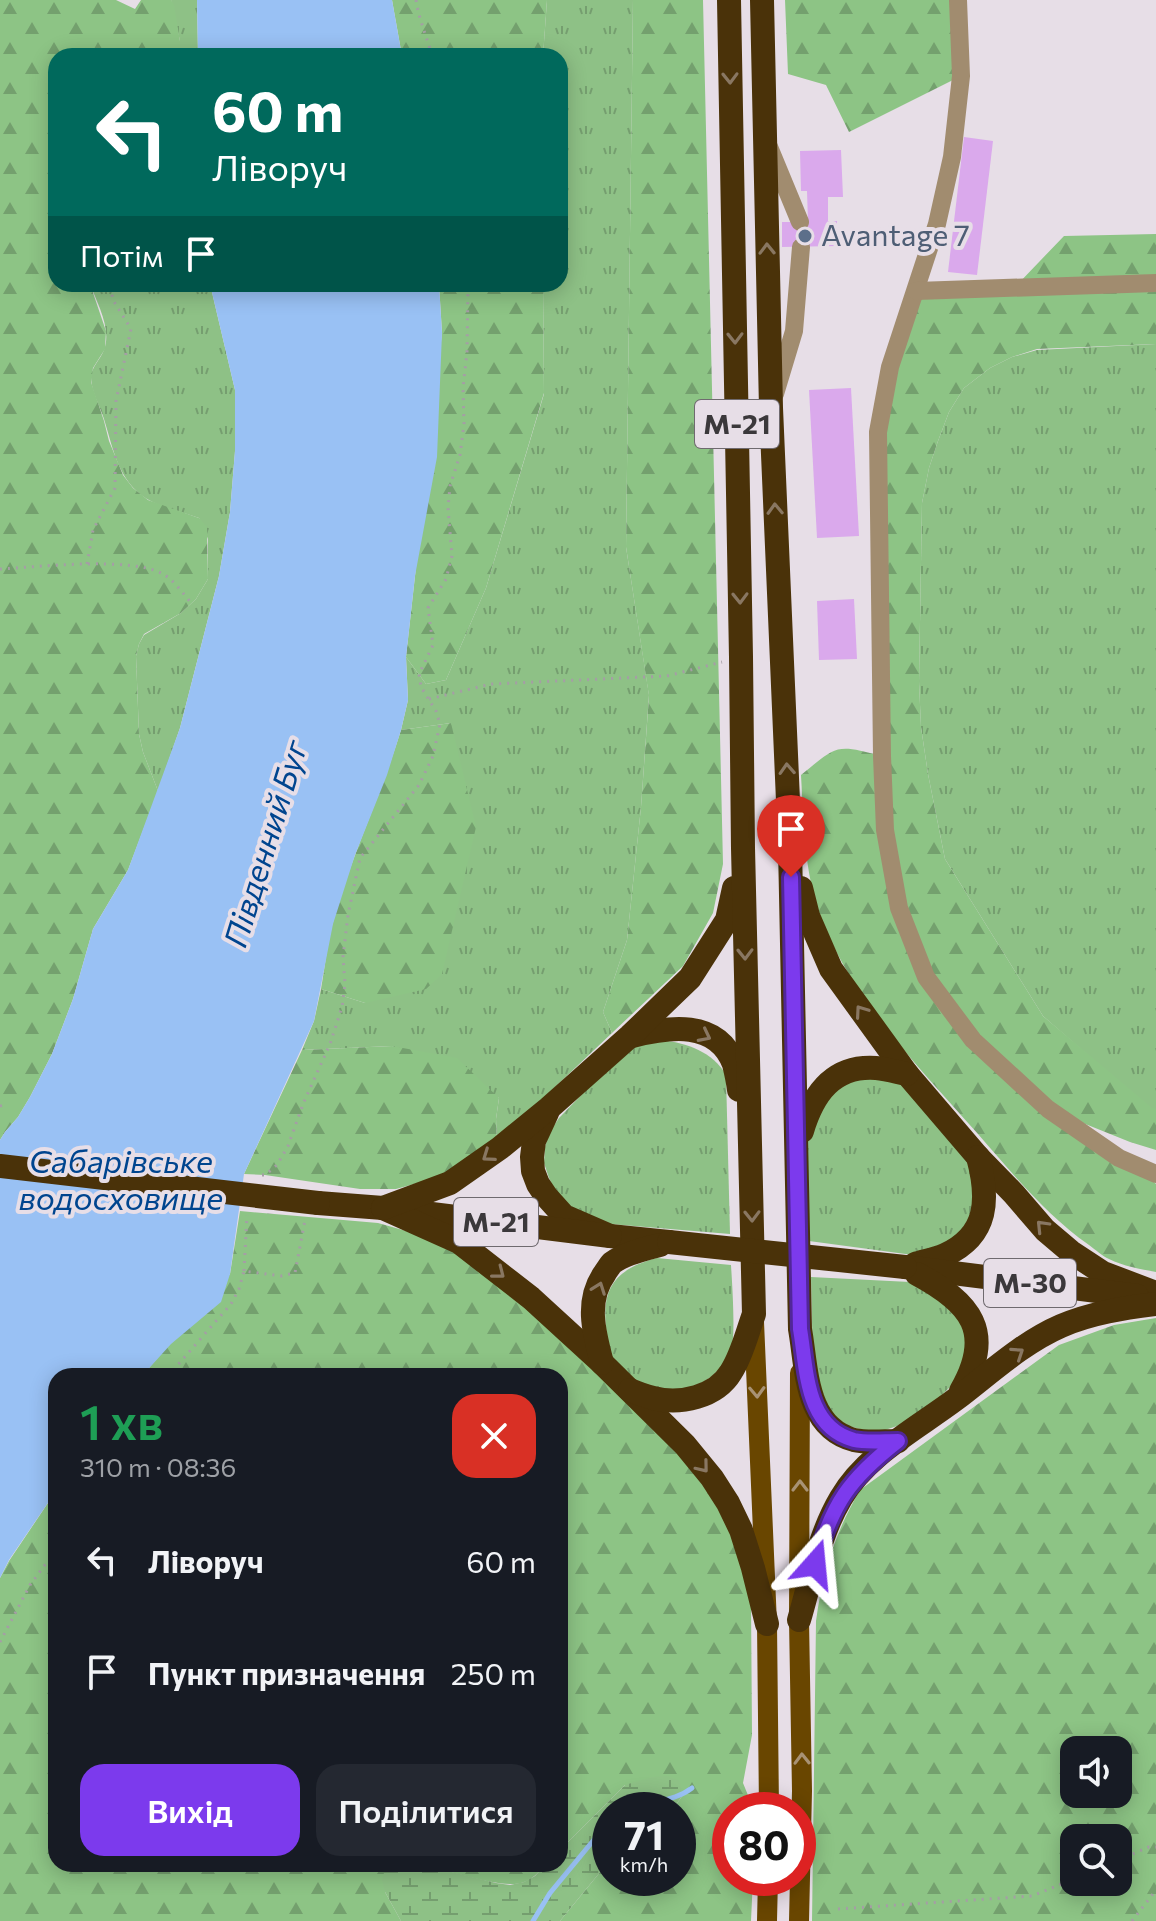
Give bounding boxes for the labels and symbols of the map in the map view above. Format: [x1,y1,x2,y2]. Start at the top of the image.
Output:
one-way arrow [721,72,739,85]
place label: Avantage 7 [821,215,970,252]
marker: Avantage 7 [796,227,814,245]
one-way arrow [759,242,776,255]
one-way arrow [726,332,744,345]
road number: М-21 [695,400,779,448]
one-way arrow [767,502,784,515]
one-way arrow [731,592,749,605]
water label: Південний Буг [214,734,315,952]
one-way arrow [778,762,795,775]
pin [757,795,825,877]
one-way arrow [737,948,754,961]
one-way arrow [856,1006,871,1020]
one-way arrow [697,1026,711,1042]
water label: Сабарівське водосховище [19,1140,223,1217]
one-way arrow [483,1146,497,1161]
road number: М-21 [454,1198,538,1246]
one-way arrow [743,1210,760,1223]
one-way arrow [1037,1221,1052,1235]
road number: М-30 [984,1259,1076,1307]
one-way arrow [490,1263,504,1278]
one-way arrow [589,1282,606,1296]
one-way arrow [1009,1348,1023,1363]
one-way arrow [748,1386,765,1399]
one-way arrow [693,1458,708,1472]
one-way arrow [791,1479,808,1492]
position arrow [773,1522,857,1606]
one-way arrow [793,1752,810,1765]
speed limit sign: 80 [712,1792,816,1896]

